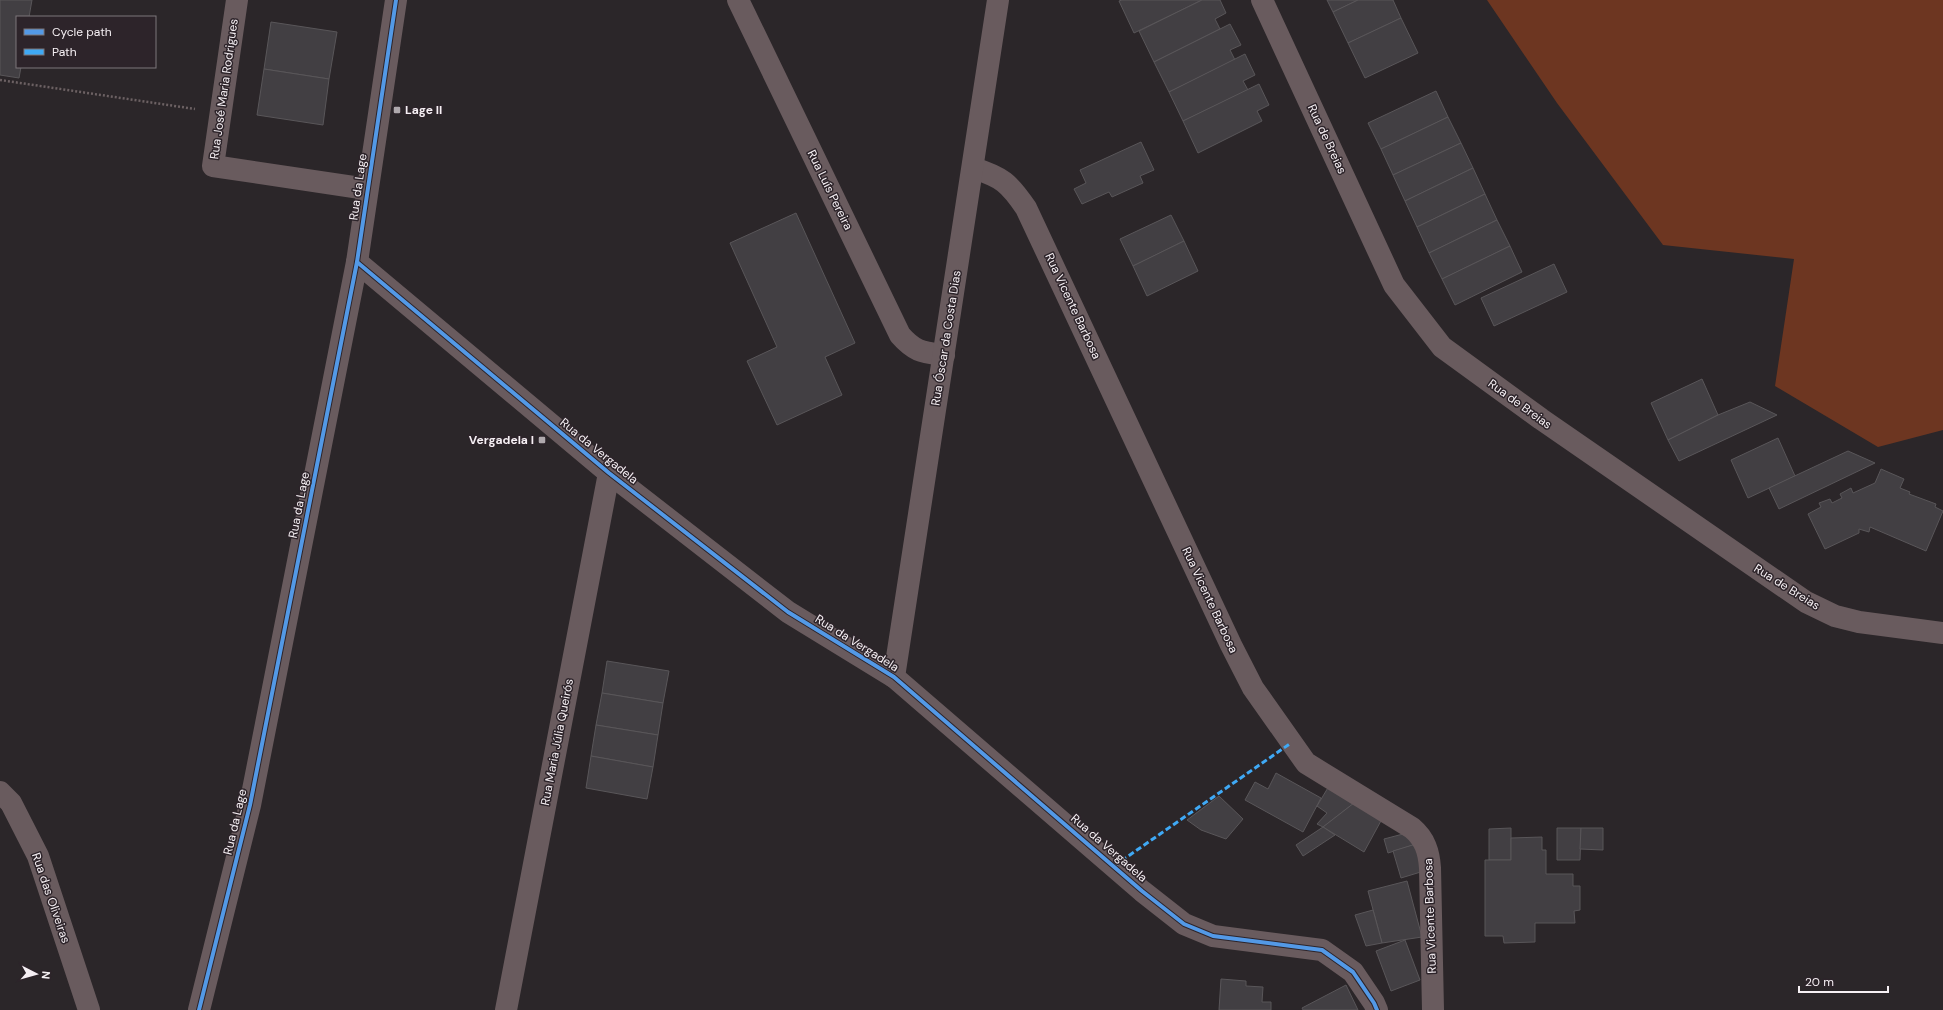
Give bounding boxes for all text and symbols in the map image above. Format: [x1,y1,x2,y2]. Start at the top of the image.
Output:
legend [16,16,156,68]
street label: Rua José Maria Rodrigues [206,18,242,160]
text: Cycle path [52,24,112,40]
text: Path [52,44,77,60]
place label: Lage II [405,102,442,118]
street label: Rua de Breias [1304,102,1350,176]
marker: Lage II [392,105,402,115]
street label: Rua Luís Pereira [804,147,856,233]
street label: Rua da Lage [345,152,371,221]
street label: Rua Vicente Barbosa [1041,250,1105,362]
street label: Rua Óscar da Costa Dias [927,269,965,407]
street label: Rua de Breias [1485,375,1555,433]
street label: Rua da Vergadela [557,415,641,487]
place label: Vergadela I [469,432,534,448]
marker: Vergadela I [537,435,547,445]
street label: Rua da Lage [285,470,313,539]
street label: Rua Vicente Barbosa [1178,544,1242,656]
street label: Rua de Breias [1751,560,1823,614]
street label: Rua da Vergadela [812,611,902,675]
street label: Rua Maria Júlia Queirós [537,677,577,807]
street label: Rua da Lage [220,787,250,856]
street label: Rua da Vergadela [1067,810,1151,886]
street label: Rua das Oliveiras [28,851,74,945]
street label: Rua Vicente Barbosa [1420,858,1440,974]
north arrow [16,954,56,994]
scale bar [1799,968,1888,994]
text: N [39,970,53,980]
text: 20 m [1805,974,1834,990]

